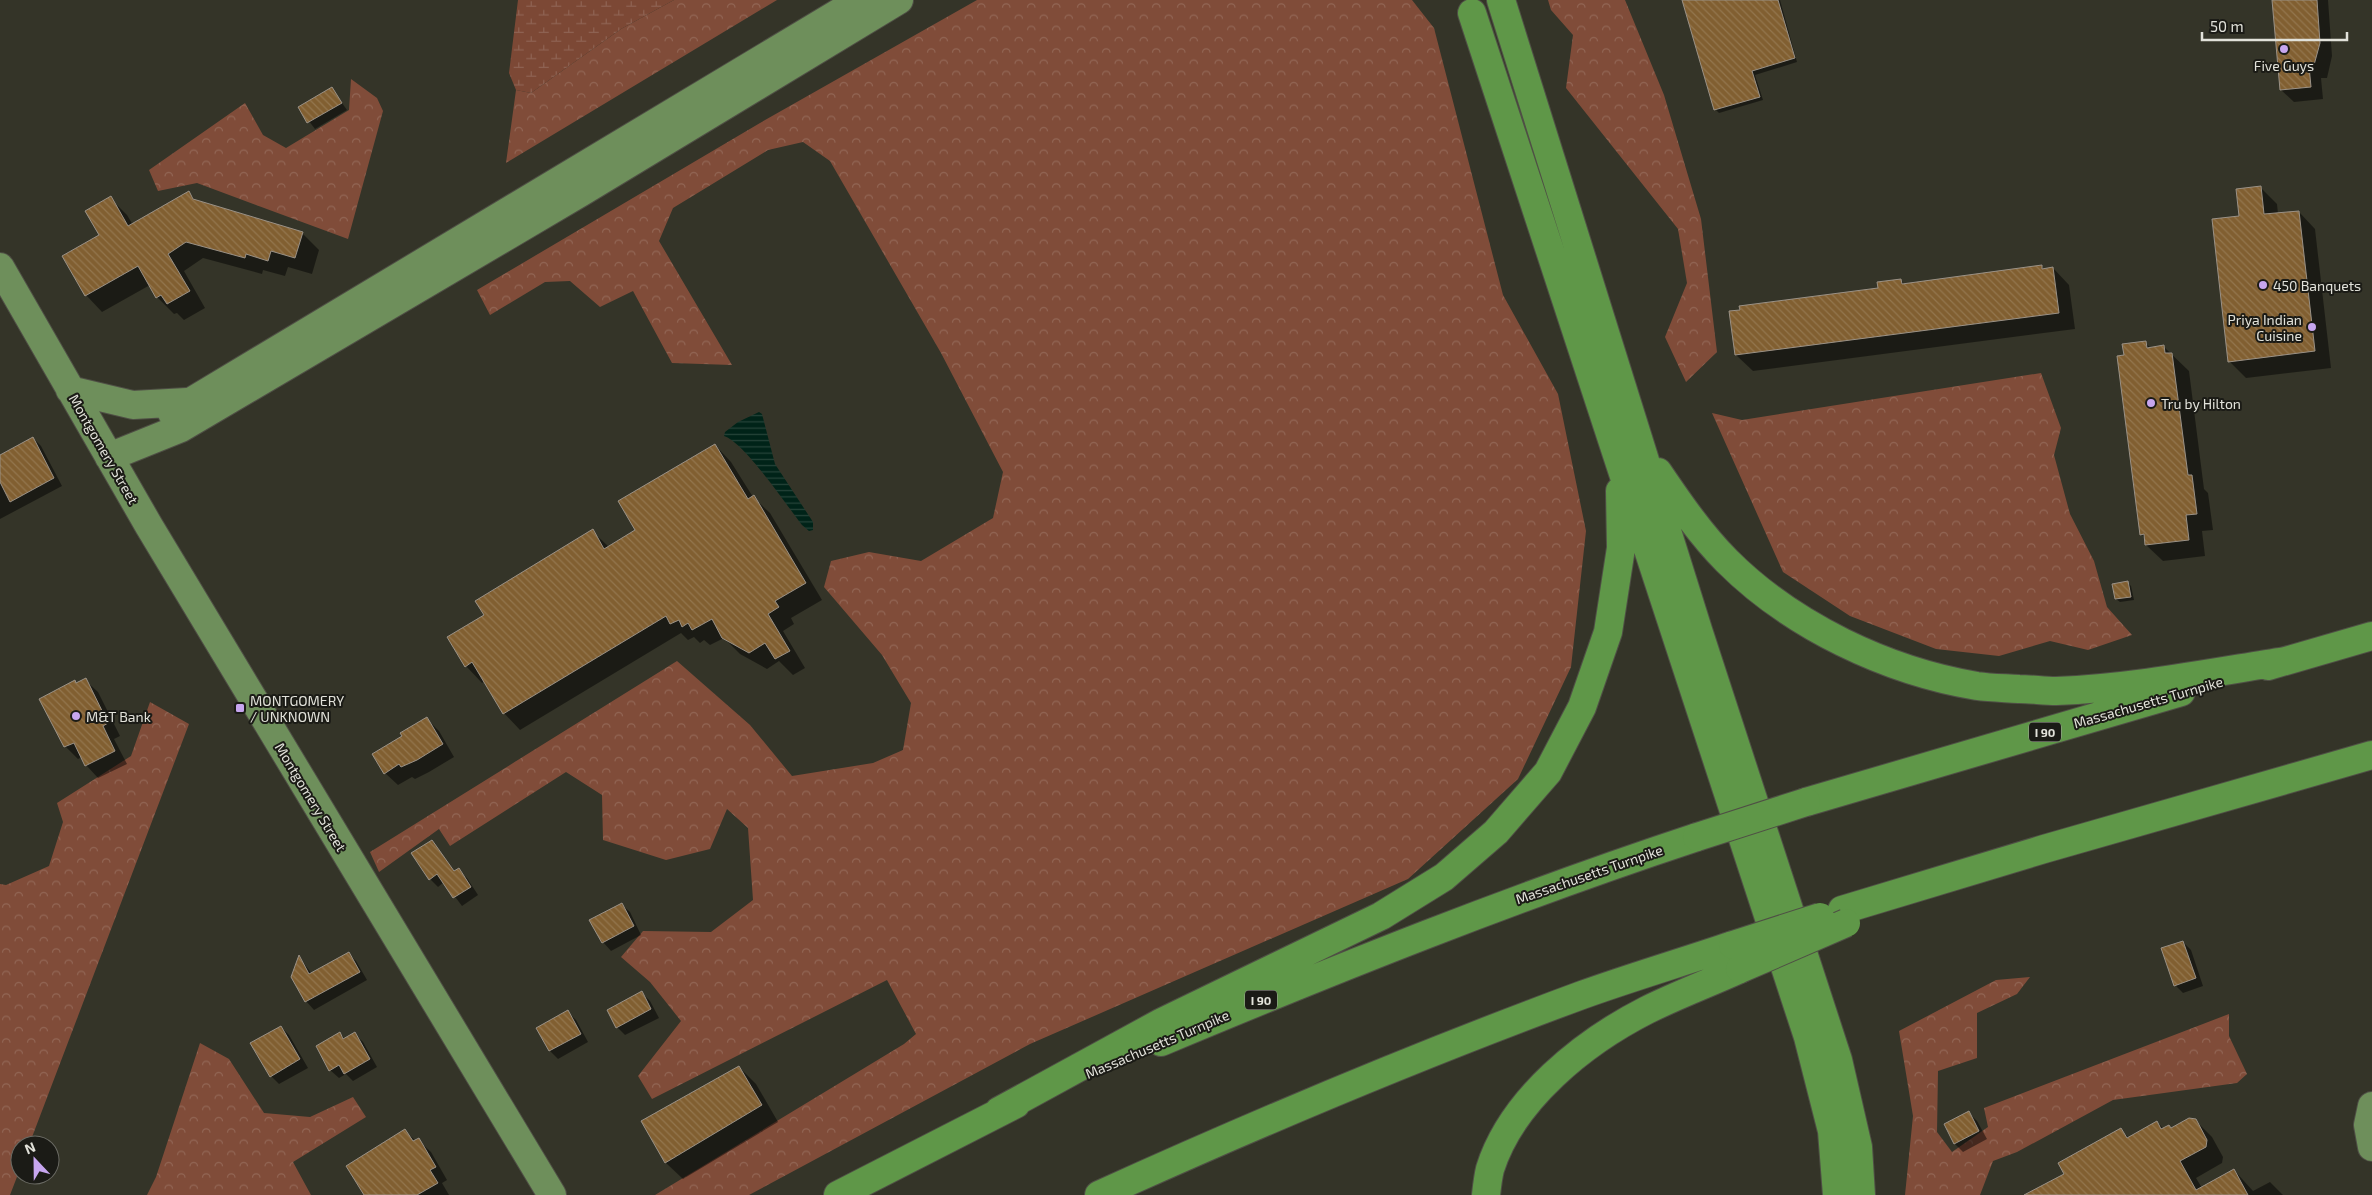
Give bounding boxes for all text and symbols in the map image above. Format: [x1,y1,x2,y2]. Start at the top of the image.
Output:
scale bar [2202,10,2347,42]
text: 50 m [2210,17,2244,35]
marker: Five Guys [2278,43,2290,55]
place label: Five Guys [2254,57,2314,74]
place label: 450 Banquets [2273,277,2361,294]
marker: 450 Banquets [2257,279,2269,291]
place label: Priya Indian Cuisine [2227,311,2302,344]
marker: Priya Indian Cuisine [2306,321,2318,333]
street label: Montgomery Street [66,391,142,507]
place label: Tru by Hilton [2161,395,2241,412]
marker: Tru by Hilton [2145,397,2157,409]
street label: Massachusetts Turnpike [2071,673,2225,731]
place label: MONTGOMERY / UNKNOWN [250,692,344,725]
marker: MONTGOMERY / UNKNOWN [234,702,246,714]
place label: M&T Bank [86,708,151,725]
marker: M&T Bank [70,710,82,722]
road number: I 90 [2029,722,2061,742]
street label: Montgomery Street [272,740,350,854]
street label: Massachusetts Turnpike [1513,841,1665,907]
road number: I 90 [1245,990,1277,1010]
street label: Massachusetts Turnpike [1082,1006,1232,1082]
north arrow [10,1135,60,1185]
text: N [22,1138,38,1157]

